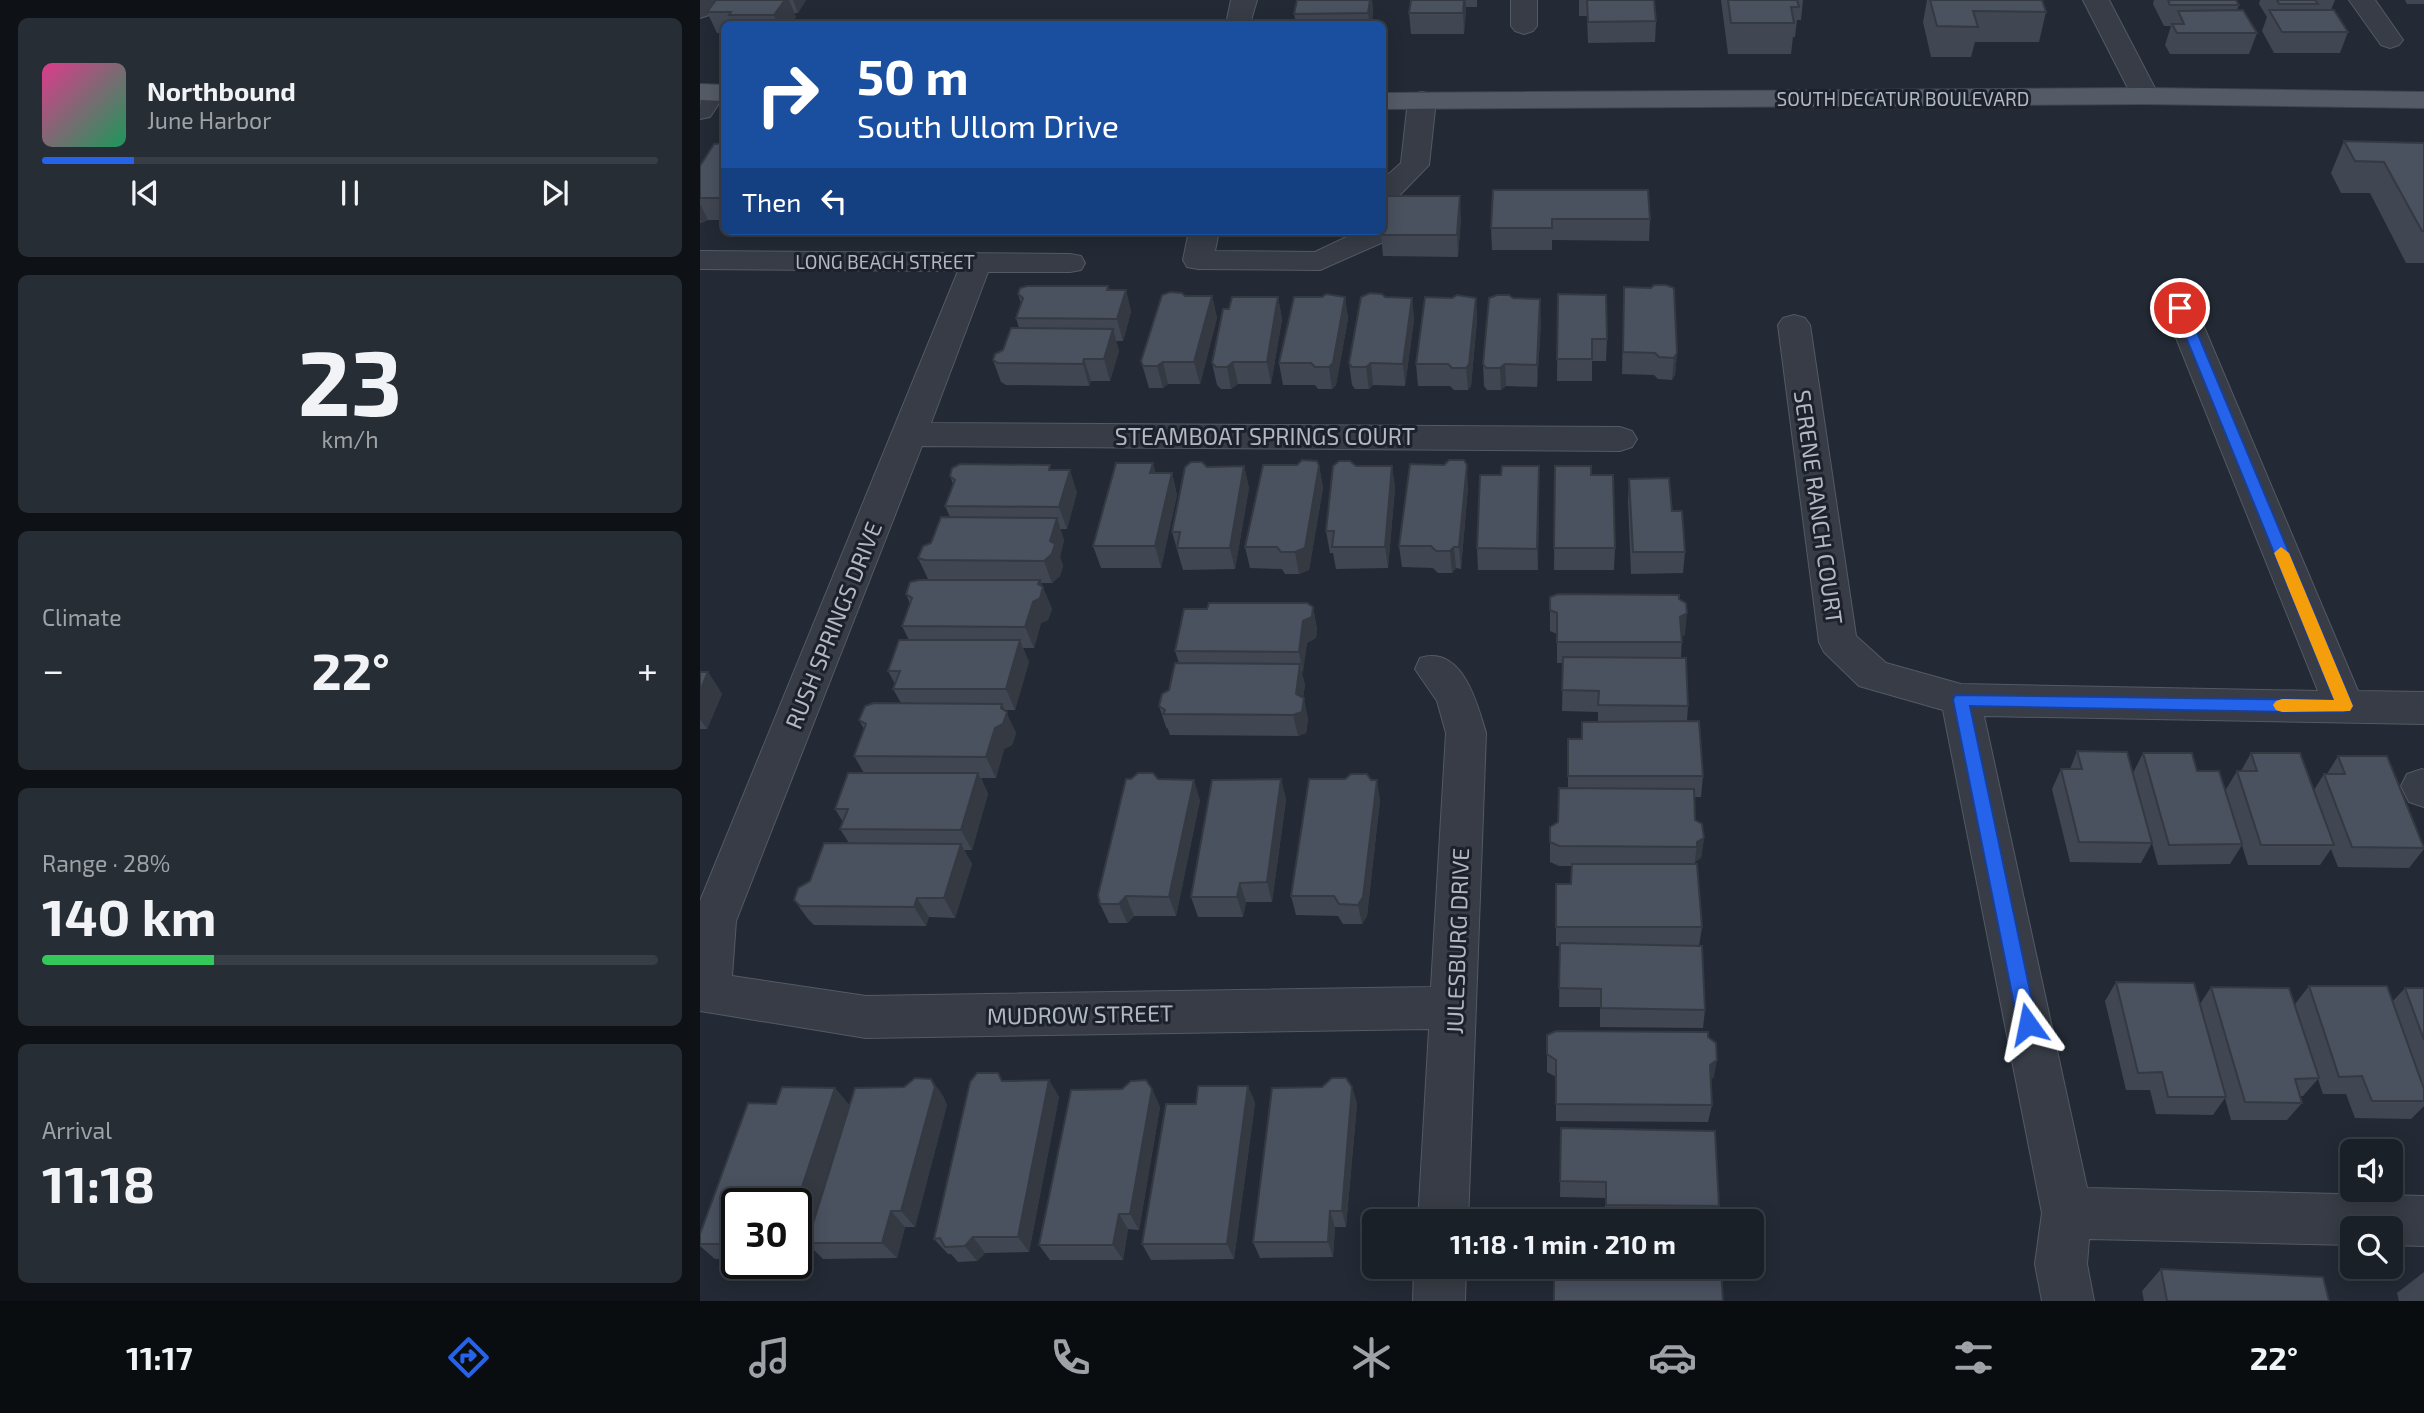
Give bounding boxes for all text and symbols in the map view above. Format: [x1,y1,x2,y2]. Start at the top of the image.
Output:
text: 50 m [857,46,969,105]
icon: right [742,49,833,140]
text: Northbound [147,75,296,106]
street label: SOUTH DECATUR BOULEVARD [1777,87,2029,110]
text: June Harbor [147,106,271,134]
text: South Ullom Drive [857,106,1119,144]
icon: previous [126,174,164,212]
icon: pause [331,174,369,212]
icon: next [536,174,574,212]
icon: left [815,182,853,220]
text: Then [742,186,801,217]
street label: LONG BEACH STREET [795,250,975,273]
pin [2150,278,2210,338]
icon: arrive [2161,289,2199,327]
text: 23 [298,325,402,434]
street label: SERENE RANCH COURT [1789,388,1849,626]
street label: STEAMBOAT SPRINGS COURT [1115,422,1415,450]
text: km/h [321,425,379,453]
street label: RUSH SPRINGS DRIVE [779,517,887,733]
text: Climate [42,603,122,631]
text: 22° [311,638,390,700]
text: − [42,646,64,692]
text: + [637,646,658,692]
street label: JULESBURG DRIVE [1440,847,1474,1035]
text: Range · 28% [42,849,170,877]
text: 140 km [42,884,217,946]
position arrow [1991,987,2065,1061]
street label: MUDROW STREET [987,998,1173,1030]
text: Arrival [42,1116,112,1144]
map controls [2340,1139,2403,1279]
button: sound [2340,1139,2403,1202]
text: 11:18 [42,1151,155,1213]
speed limit sign: 30 [721,1188,812,1279]
button: search [2340,1216,2403,1279]
text: 11:18 · 1 min · 210 m [1450,1228,1676,1259]
icon: directions [444,1333,493,1382]
icon: music [745,1333,794,1382]
icon: phone [1046,1333,1095,1382]
icon: climate [1347,1333,1396,1382]
icon: car [1648,1333,1697,1382]
icon: filters [1949,1333,1998,1382]
text: 11:17 [126,1338,193,1376]
text: 22° [2250,1338,2298,1376]

